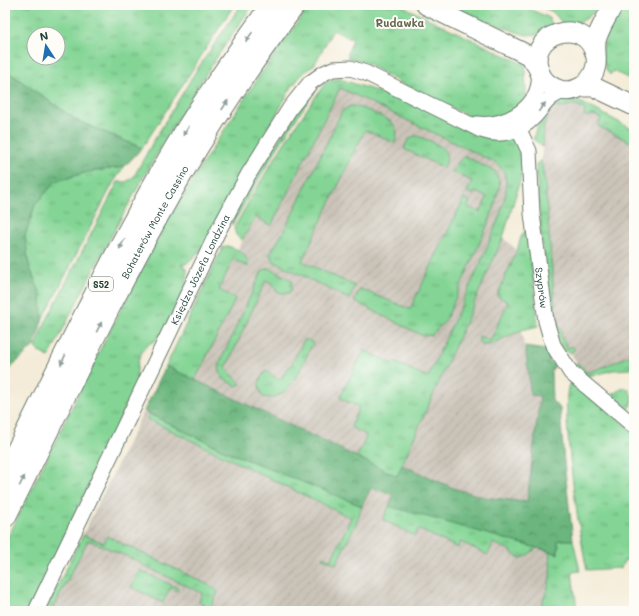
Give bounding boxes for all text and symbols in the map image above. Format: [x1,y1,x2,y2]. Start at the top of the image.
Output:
district label: Rudawka [376,15,425,30]
north arrow [26,26,66,66]
text: N [38,28,49,44]
one-way arrow [245,31,253,42]
one-way arrow [221,99,228,110]
one-way arrow [537,102,546,113]
one-way arrow [183,126,190,137]
street label: Bohaterów Monte Cassino [118,163,192,281]
street label: Księdza Józefa Londzina [167,211,233,327]
one-way arrow [119,239,125,250]
street label: Szyprów [532,266,551,309]
road number: S52 [89,277,113,291]
one-way arrow [96,321,103,333]
one-way arrow [60,354,66,366]
one-way arrow [19,475,26,487]

